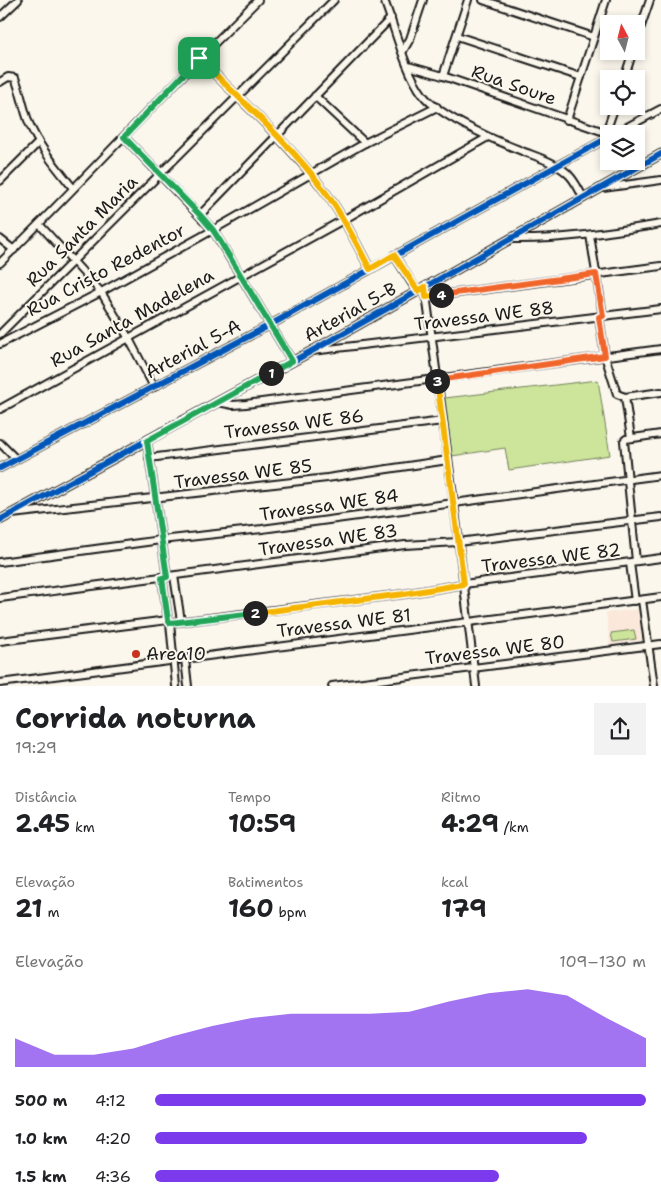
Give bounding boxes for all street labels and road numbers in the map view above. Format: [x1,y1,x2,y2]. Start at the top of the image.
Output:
street label: Rua Soure [468,59,560,111]
street label: Rua Santa Maria [21,170,143,292]
street label: Rua Cristo Redentor [23,218,189,322]
street label: Rua Santa Madelena [46,263,218,373]
street label: Arterial 5-B [299,277,401,347]
street label: Travessa WE 88 [413,296,555,336]
street label: Arterial 5-A [141,314,245,384]
street label: Travessa WE 86 [223,404,365,444]
street label: Travessa WE 85 [173,454,313,494]
street label: Travessa WE 84 [258,483,400,527]
street label: Travessa WE 83 [257,518,399,562]
street label: Travessa WE 82 [480,538,622,578]
street label: Travessa WE 81 [275,603,413,643]
street label: Travessa WE 80 [424,630,566,670]

